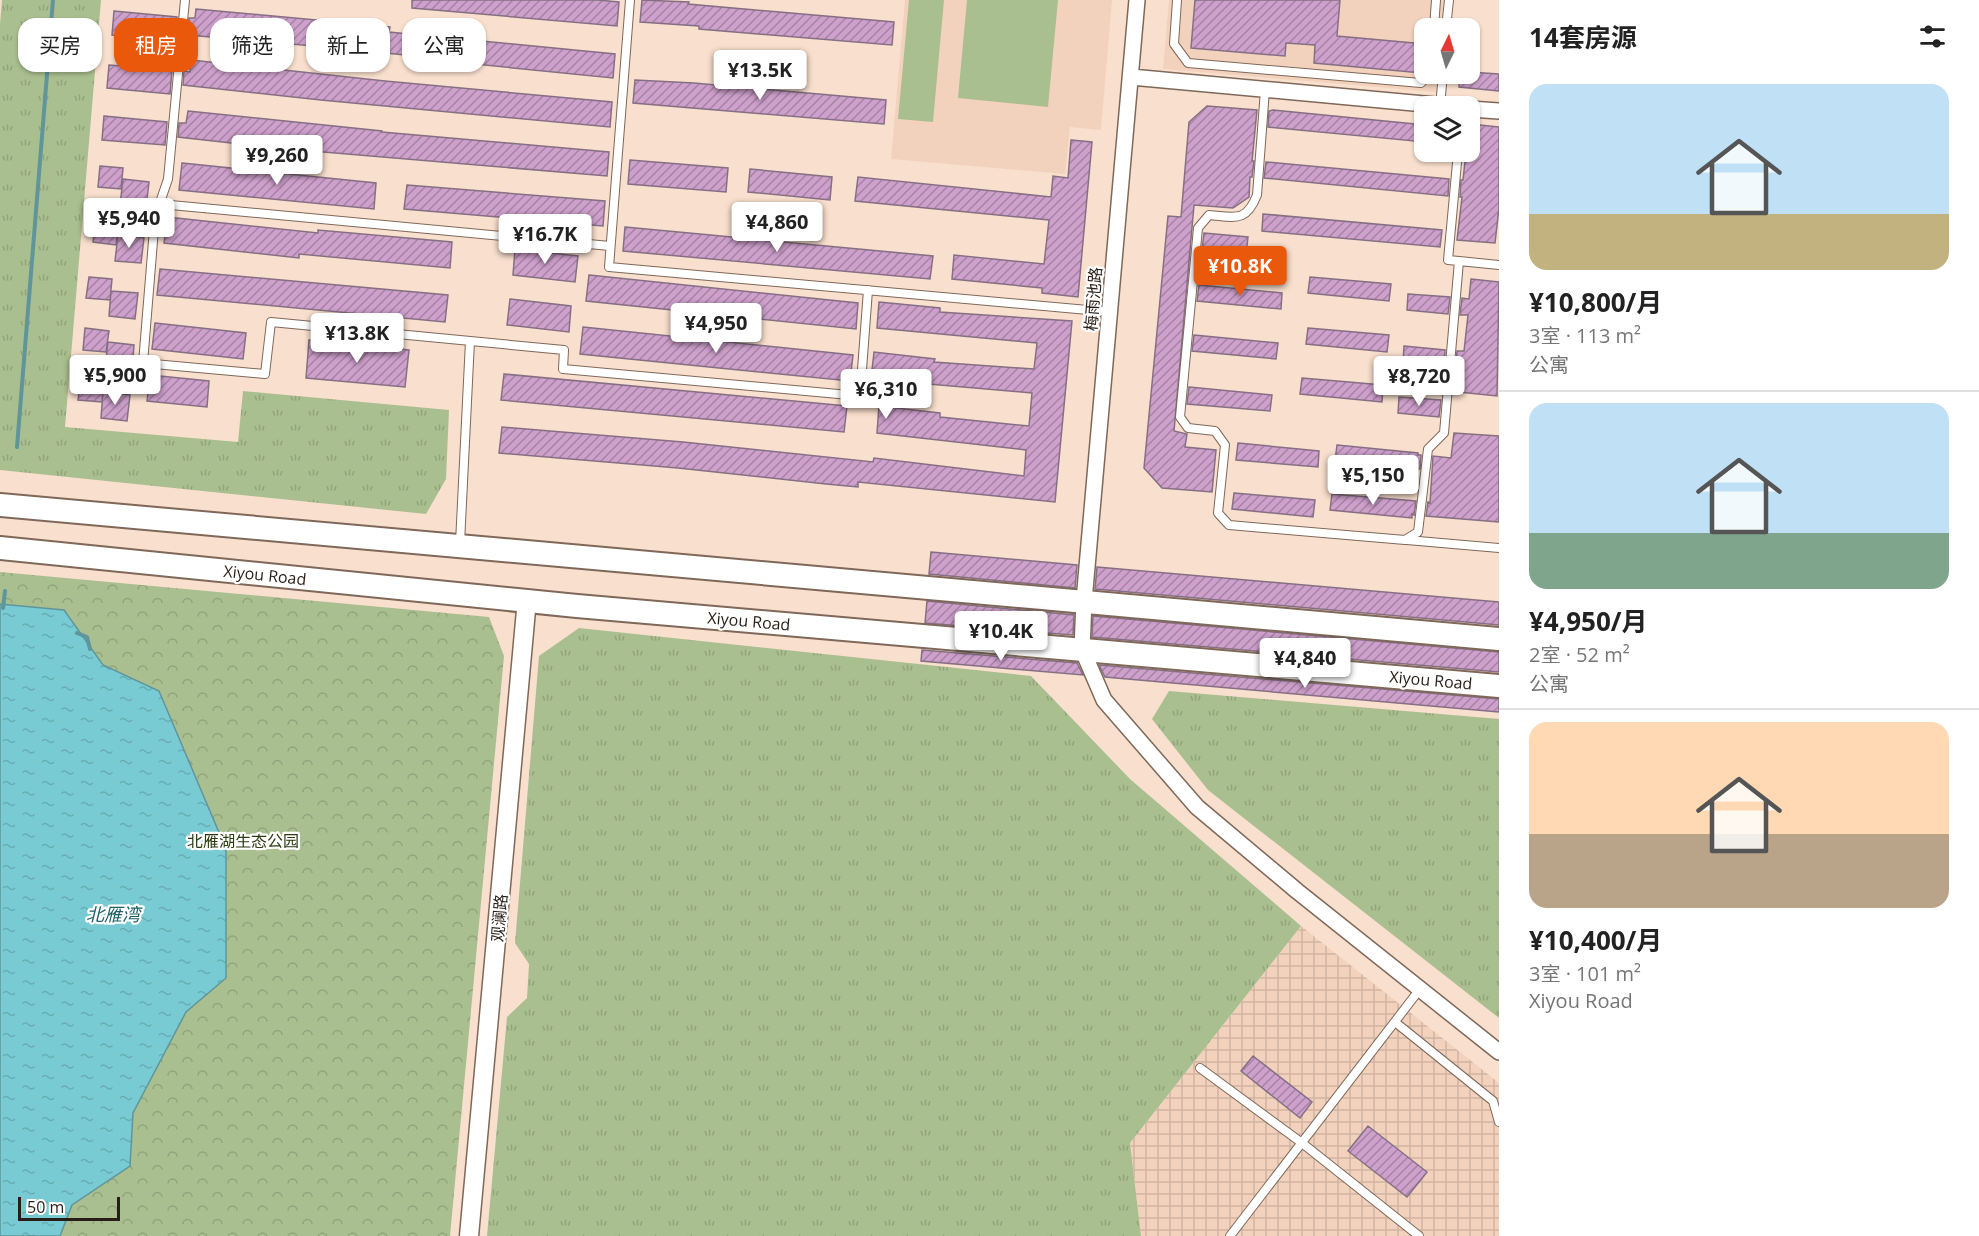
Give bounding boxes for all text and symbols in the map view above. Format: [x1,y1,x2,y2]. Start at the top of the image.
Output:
chip: 买房 [18,18,102,72]
chip: 租房 [114,18,198,72]
chip: 筛选 [210,18,294,72]
chip: 新上 [306,18,390,72]
chip: 公寓 [402,18,486,72]
north arrow [1414,18,1480,84]
map controls [1414,18,1480,162]
text: 14套房源 [1529,19,1637,55]
icon: filters [1916,20,1949,53]
pin: ¥13.5K [711,50,809,101]
text: ¥13.5K [728,56,792,83]
button: layers [1414,96,1480,162]
icon: home [1685,123,1793,231]
pin: ¥9,260 [228,135,326,186]
text: ¥9,260 [246,141,308,168]
pin: ¥5,940 [80,198,178,249]
pin: ¥4,860 [728,202,826,253]
text: ¥5,940 [98,204,160,231]
text: ¥4,860 [746,208,808,235]
pin: ¥16.7K [496,214,594,265]
text: ¥16.7K [513,220,577,247]
pin: ¥10.8K [1191,246,1289,297]
text: ¥10.8K [1208,252,1272,279]
street label: 梅雨池路 [1079,266,1107,332]
text: ¥10,800/月 [1529,284,1662,320]
pin: ¥4,950 [667,303,765,354]
text: ¥4,950 [685,309,747,336]
pin: ¥13.8K [308,313,406,364]
text: ¥13.8K [325,319,389,346]
text: 3室 · 113 m² [1529,322,1641,349]
text: 公寓 [1529,351,1569,378]
pin: ¥5,900 [66,355,164,406]
pin: ¥8,720 [1370,356,1468,407]
text: ¥5,900 [84,361,146,388]
text: ¥8,720 [1388,362,1450,389]
pin: ¥6,310 [837,369,935,420]
text: ¥6,310 [855,375,917,402]
icon: home [1685,442,1793,550]
pin: ¥5,150 [1324,455,1422,506]
text: ¥5,150 [1342,461,1404,488]
street label: Xiyou Road [223,560,307,590]
text: ¥4,950/月 [1529,603,1648,639]
street label: Xiyou Road [707,606,791,636]
pin: ¥10.4K [952,611,1050,662]
text: ¥10.4K [969,617,1033,644]
pin: ¥4,840 [1256,638,1354,689]
text: 2室 · 52 m² [1529,641,1630,668]
text: ¥4,840 [1274,644,1336,671]
street label: Xiyou Road [1389,665,1473,695]
text: 公寓 [1529,670,1569,697]
icon: home [1685,761,1793,869]
park label: 北雁湖生态公园 [187,830,299,852]
street label: 观澜路 [486,893,512,943]
water label: 北雁湾 [86,902,143,926]
text: ¥10,400/月 [1529,922,1662,958]
text: 3室 · 101 m² [1529,960,1641,987]
text: Xiyou Road [1529,987,1633,1014]
scale bar [18,1194,120,1222]
text: 50 m [27,1196,64,1218]

